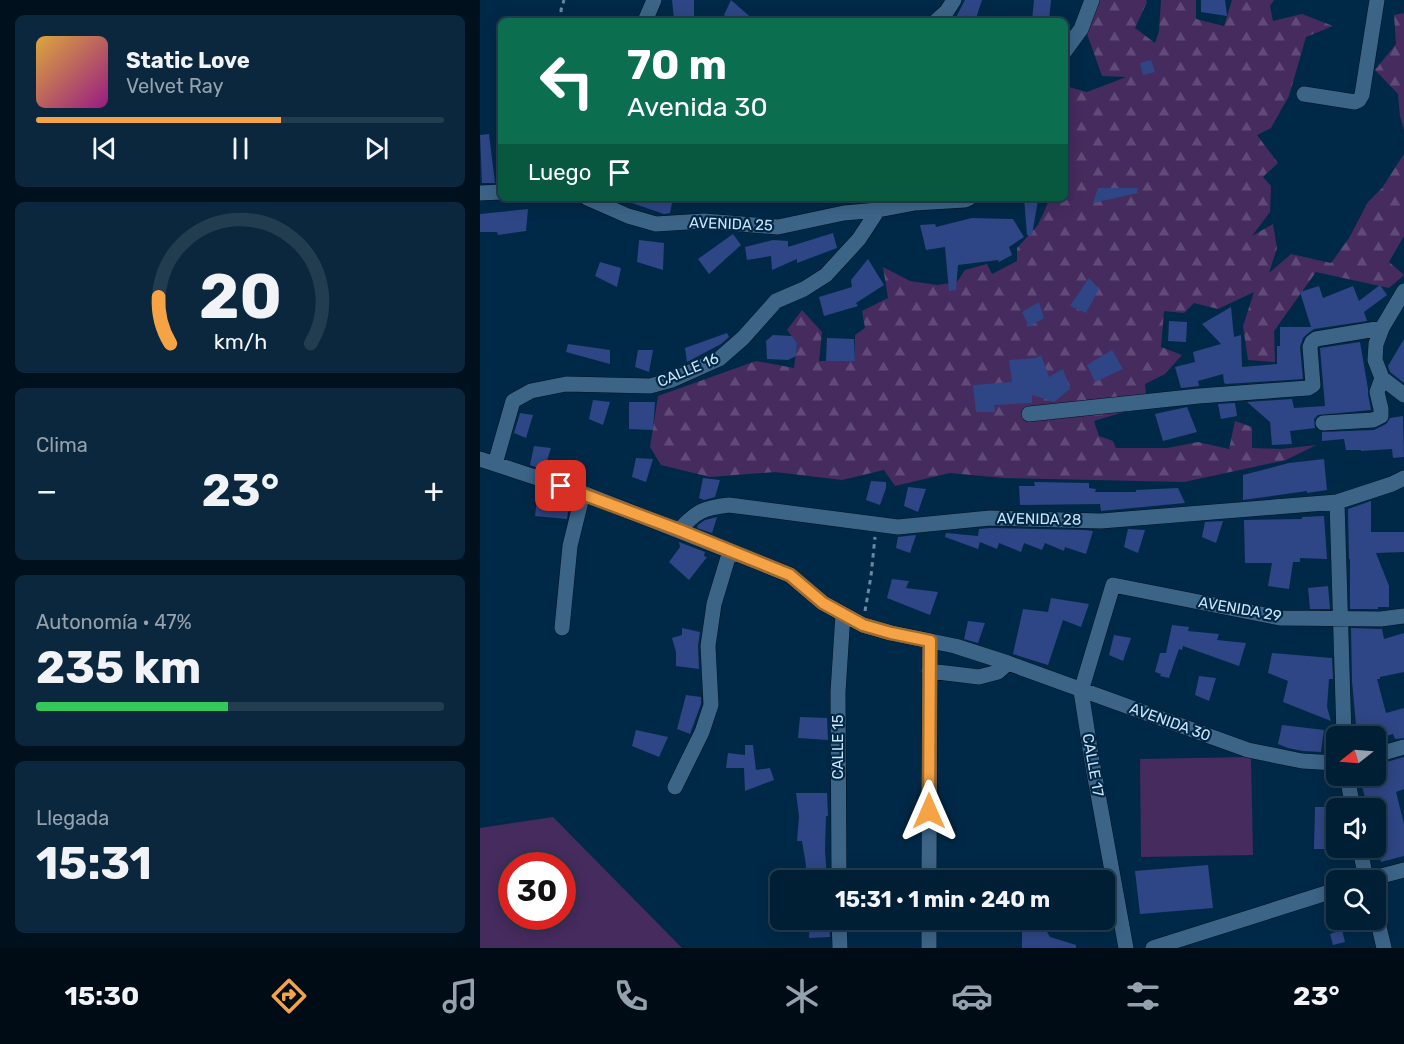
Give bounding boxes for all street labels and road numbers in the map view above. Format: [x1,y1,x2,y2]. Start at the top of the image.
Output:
street label: AVENIDA 25 [689,214,773,234]
street label: CALLE 16 [655,349,721,391]
street label: AVENIDA 28 [997,509,1081,529]
street label: AVENIDA 29 [1197,593,1283,625]
street label: AVENIDA 30 [1127,699,1213,745]
street label: CALLE 15 [829,714,847,779]
street label: CALLE 17 [1079,732,1107,798]

